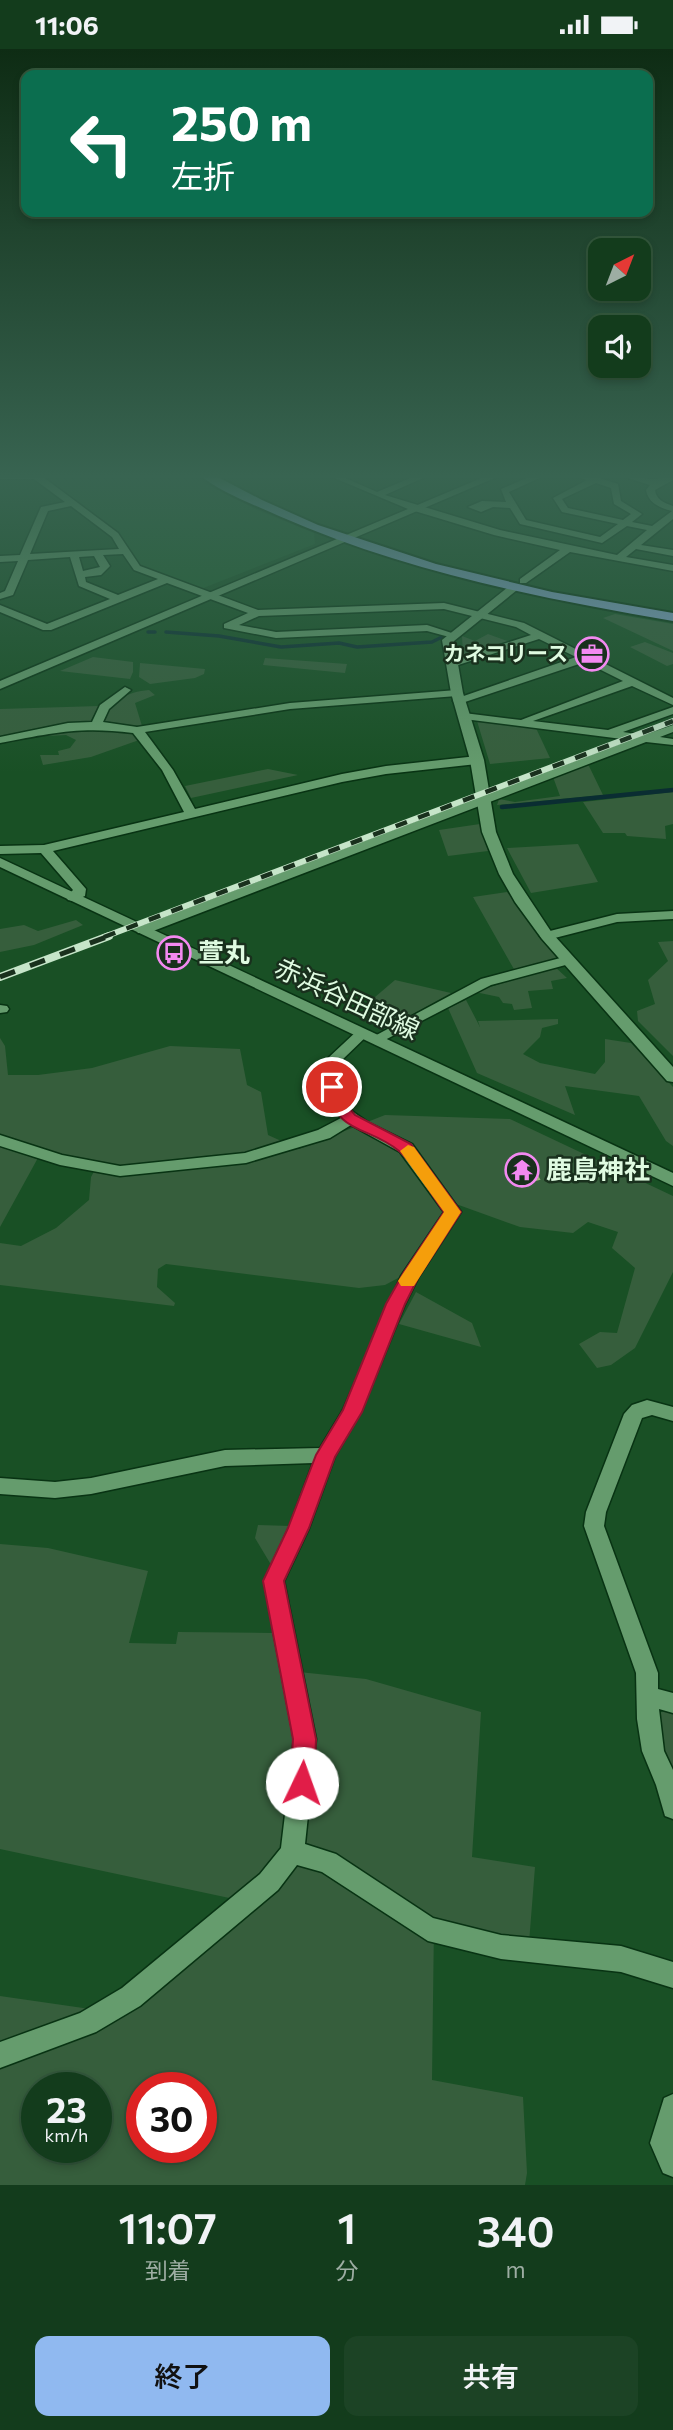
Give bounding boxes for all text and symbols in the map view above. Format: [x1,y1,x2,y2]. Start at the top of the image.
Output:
text: 11:06 [35,9,99,40]
text: 250 m [171,91,312,151]
icon: left [56,98,147,189]
text: 左折 [171,155,235,195]
north arrow [588,238,651,301]
map controls [588,238,651,378]
button: sound [588,315,651,378]
office icon: カネコリース [573,635,611,673]
place label: カネコリース [443,640,568,665]
bus stop icon: 萱丸 [155,934,193,972]
place label: 萱丸 [198,936,250,967]
street label: 赤浜谷田部線 [270,951,425,1045]
pin [302,1057,362,1117]
icon: arrive [313,1068,351,1106]
temple icon: 鹿島神社 [503,1151,541,1189]
place label: 鹿島神社 [546,1153,650,1184]
position arrow [265,1746,339,1820]
speed limit sign: 30 [126,2072,217,2163]
text: 23 [46,2087,87,2130]
text: km/h [45,2124,88,2146]
text: 11:07 [119,2201,217,2253]
text: 1 [337,2201,356,2253]
text: 340 [477,2204,554,2256]
text: m [506,2255,526,2283]
text: 到着 [145,2256,191,2284]
text: 分 [335,2256,358,2284]
button: 終了 [35,2336,330,2416]
button: 共有 [344,2336,638,2416]

